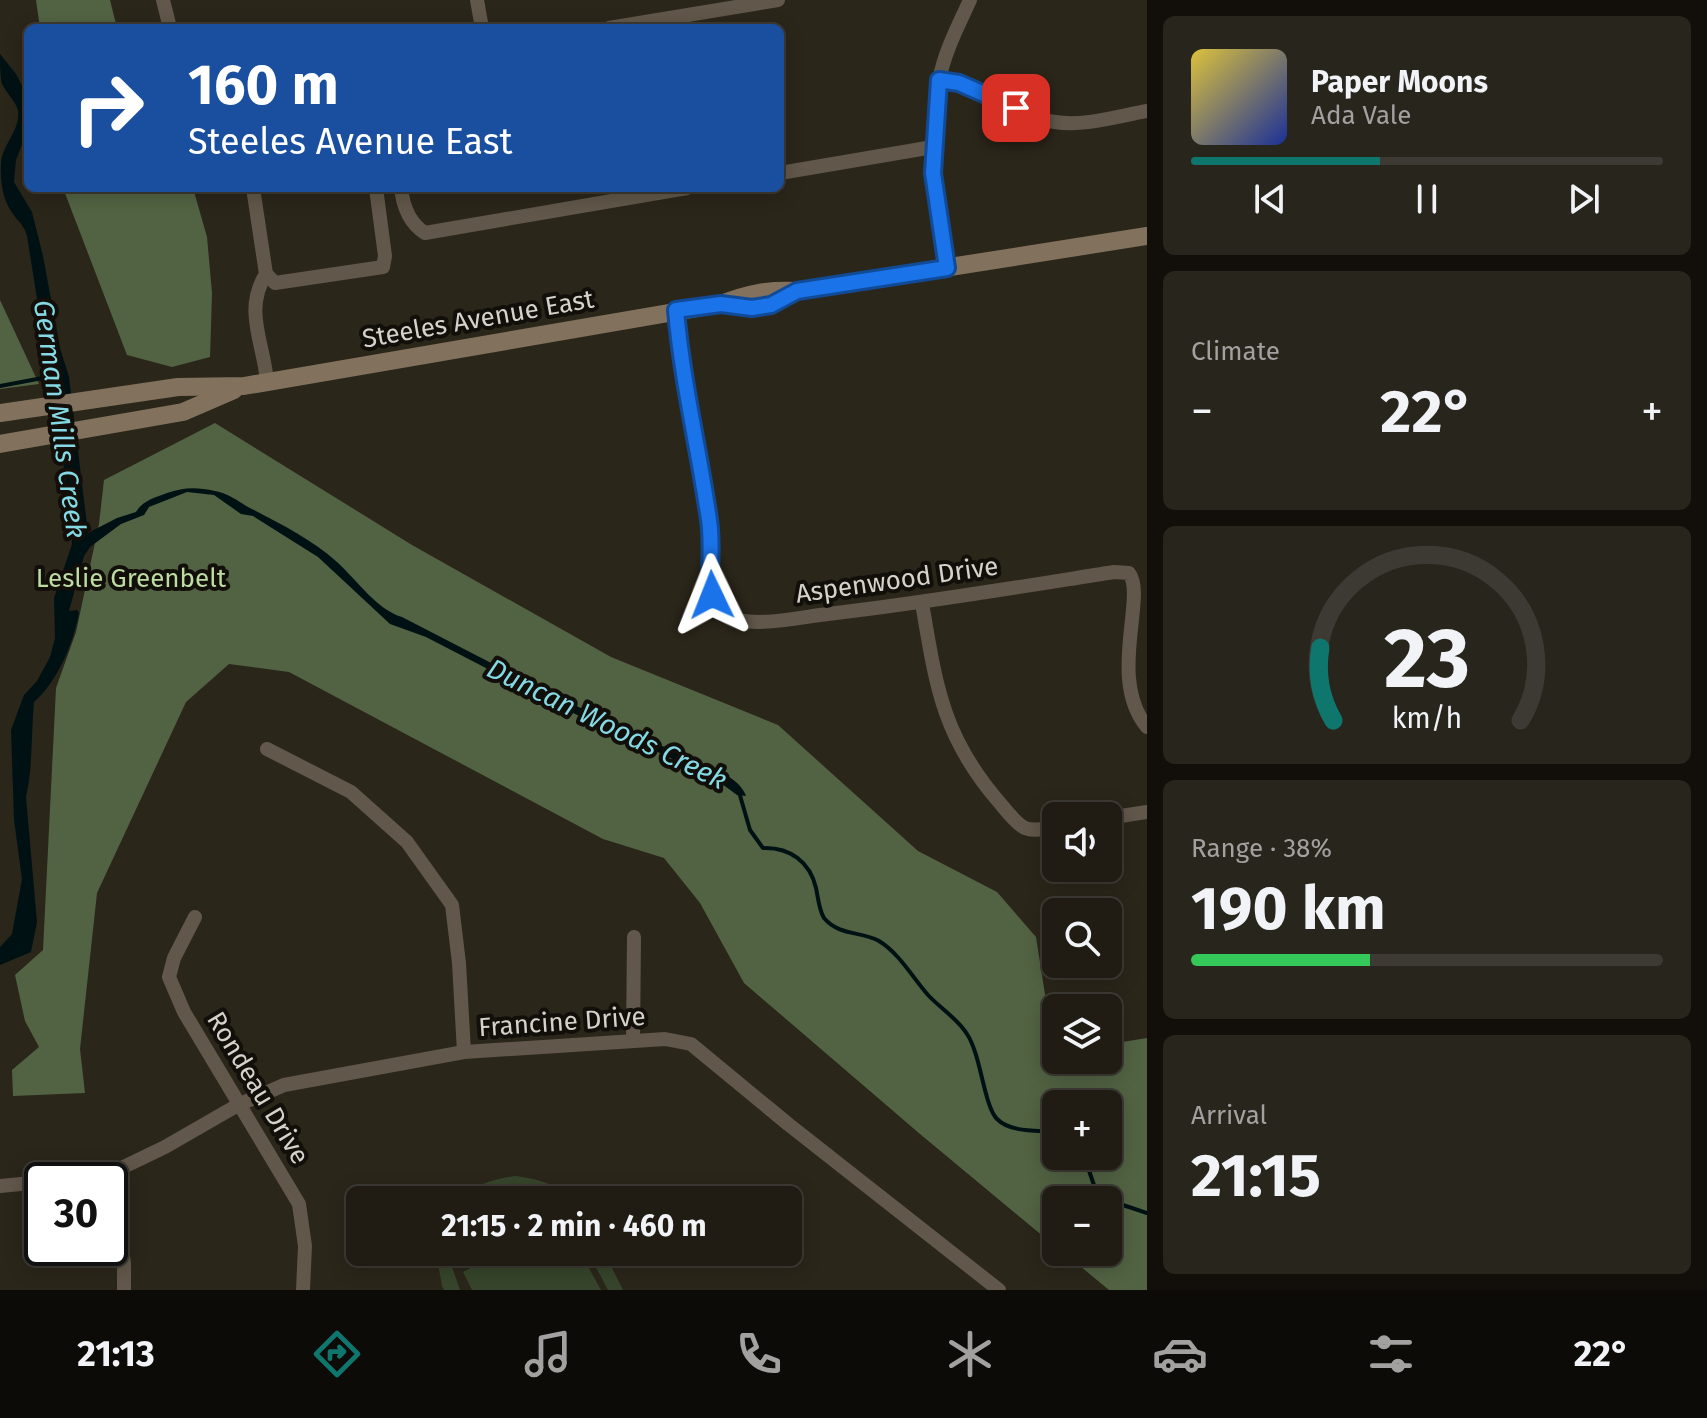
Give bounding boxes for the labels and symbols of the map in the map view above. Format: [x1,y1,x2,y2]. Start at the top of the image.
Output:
pin [982,74,1050,142]
street label: Steeles Avenue East [360,283,597,355]
water label: German Mills Creek [27,298,93,540]
street label: Aspenwood Drive [794,550,1000,610]
position arrow [670,553,754,637]
park label: Leslie Greenbelt [36,563,227,594]
water label: Duncan Woods Creek [482,652,732,796]
street label: Francine Drive [477,1001,647,1043]
street label: Rondeau Drive [200,1006,316,1170]
speed limit sign: 30 [24,1162,128,1266]

